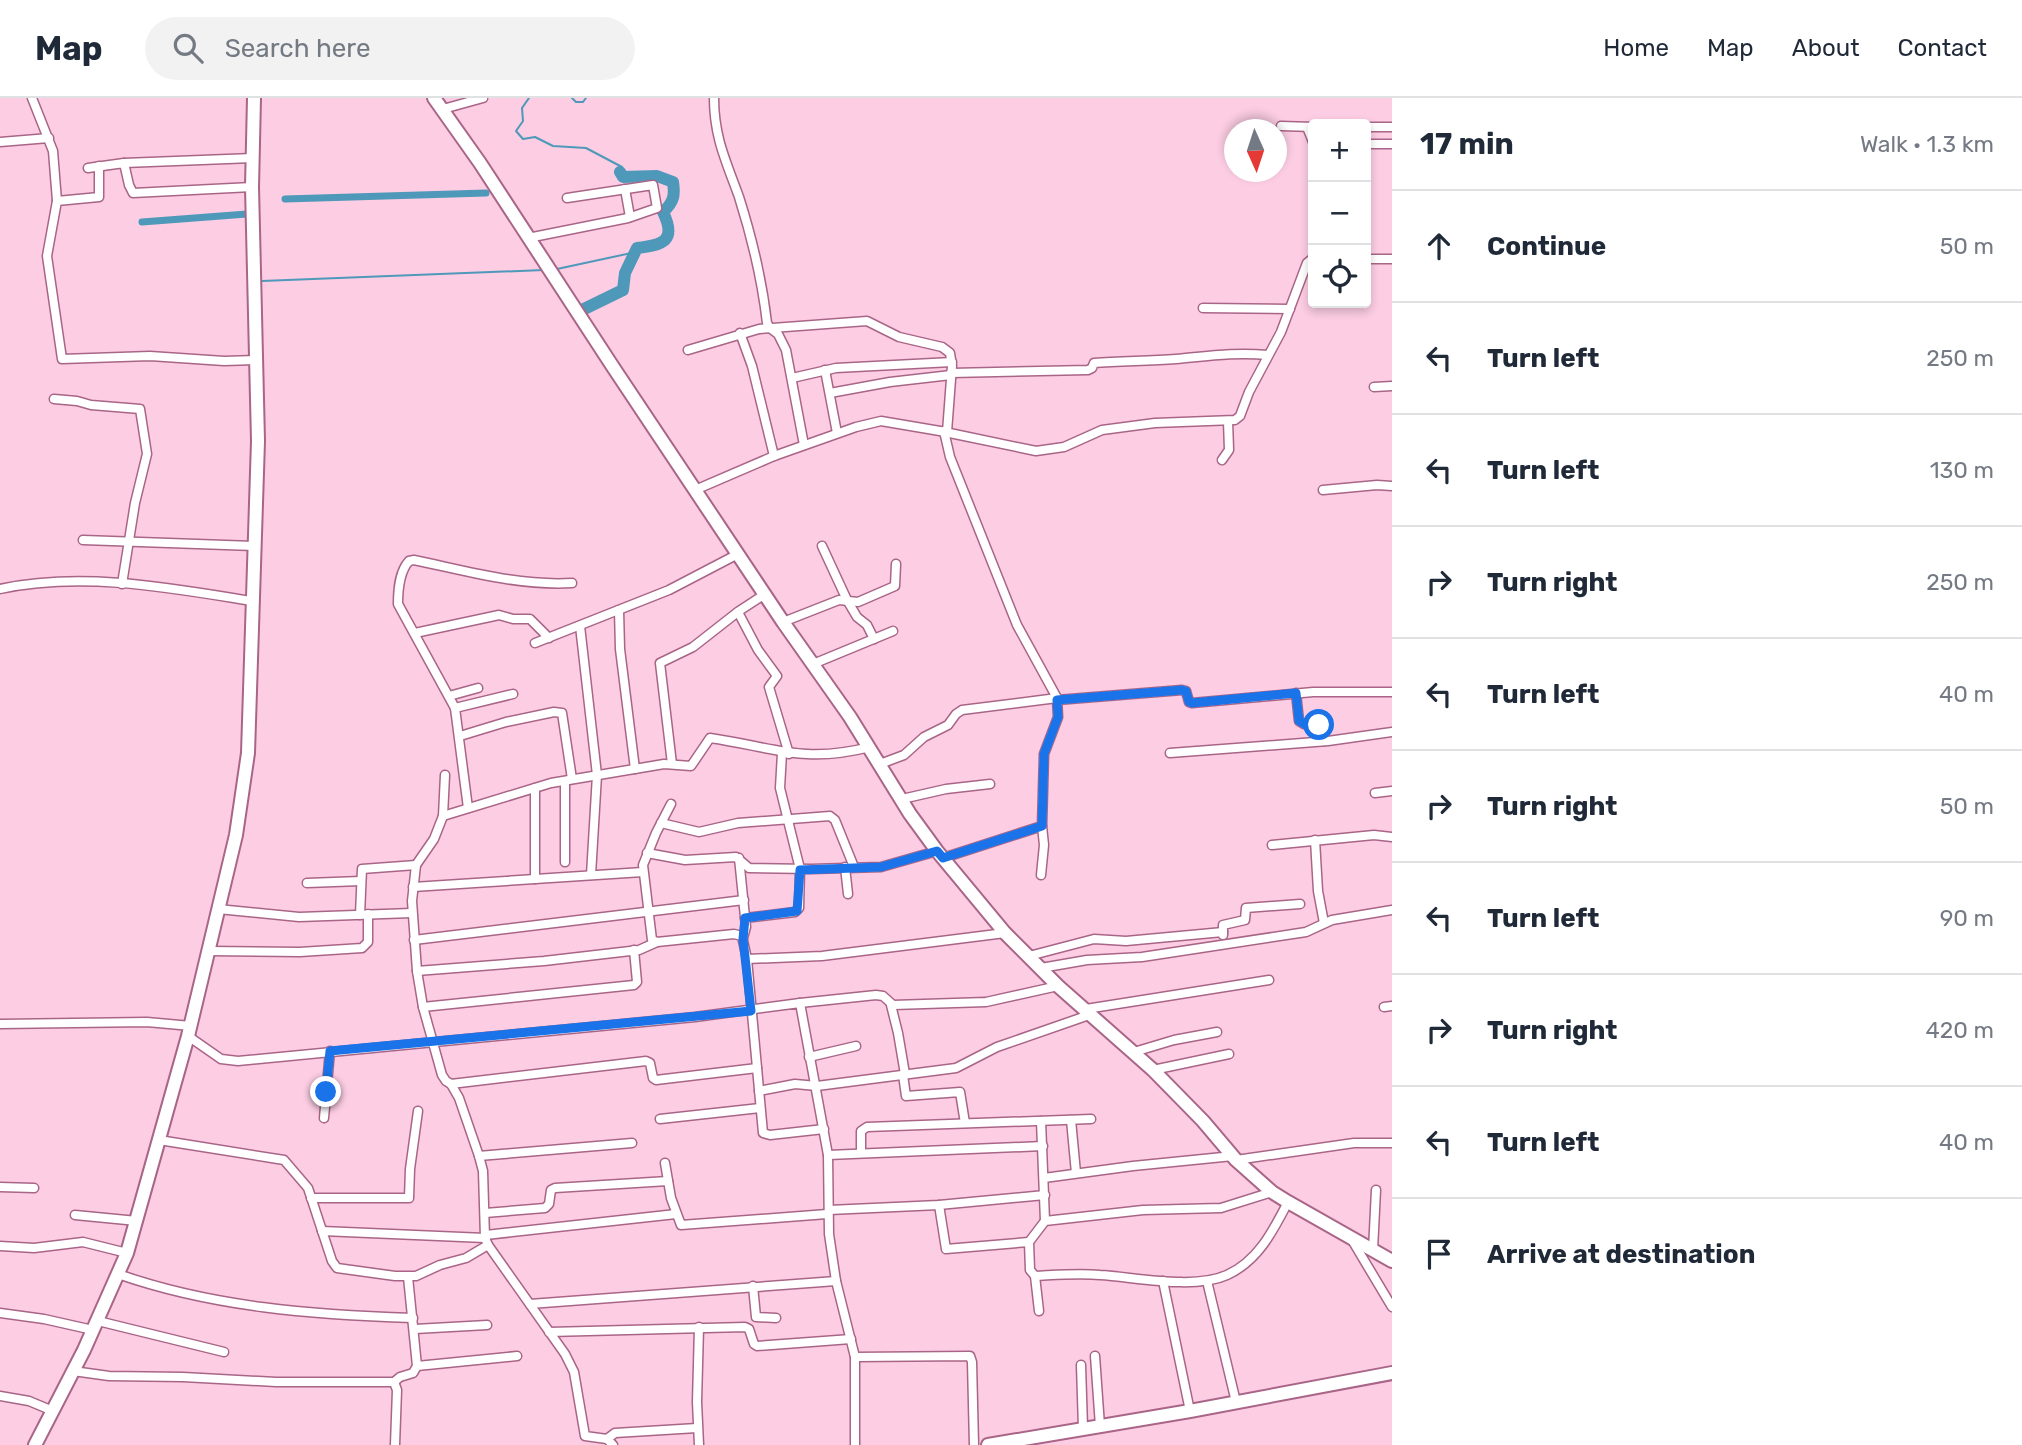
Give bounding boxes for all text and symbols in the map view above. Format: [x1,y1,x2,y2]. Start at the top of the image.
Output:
search box [145,17,635,80]
text: Map [35,29,103,68]
icon: search [169,29,207,67]
text: Search here [225,33,370,64]
text: Home [1603,34,1669,62]
text: Map [1707,34,1754,62]
text: About [1792,34,1860,62]
text: Contact [1898,34,1987,62]
north arrow [1224,119,1287,182]
map controls [1308,119,1371,308]
button: + [1308,119,1371,182]
text: 17 min [1420,126,1514,162]
text: Walk · 1.3 km [1860,130,1994,158]
button: − [1308,182,1371,245]
icon: ahead [1420,227,1458,265]
text: Continue [1487,231,1606,262]
text: 50 m [1940,232,1994,260]
button: locate [1308,245,1371,308]
icon: left [1420,339,1458,377]
text: Turn left [1487,343,1599,374]
text: 250 m [1926,344,1994,372]
icon: left [1420,451,1458,489]
text: Turn left [1487,455,1599,486]
text: 130 m [1930,456,1994,484]
icon: right [1420,563,1458,601]
text: Turn right [1487,567,1617,598]
text: 250 m [1926,568,1994,596]
icon: left [1420,675,1458,713]
text: Turn left [1487,679,1599,710]
text: 40 m [1939,680,1994,708]
route start [1303,709,1334,740]
icon: right [1420,787,1458,825]
text: Turn right [1487,791,1617,822]
text: 50 m [1940,792,1994,820]
icon: left [1420,899,1458,937]
text: Turn left [1487,903,1599,934]
text: 90 m [1940,904,1994,932]
icon: right [1420,1011,1458,1049]
text: Turn right [1487,1015,1617,1046]
text: 420 m [1926,1016,1994,1044]
route end [310,1076,341,1107]
icon: left [1420,1123,1458,1161]
text: Turn left [1487,1127,1599,1158]
text: 40 m [1939,1128,1994,1156]
icon: arrive [1420,1235,1458,1273]
text: Arrive at destination [1487,1239,1755,1270]

